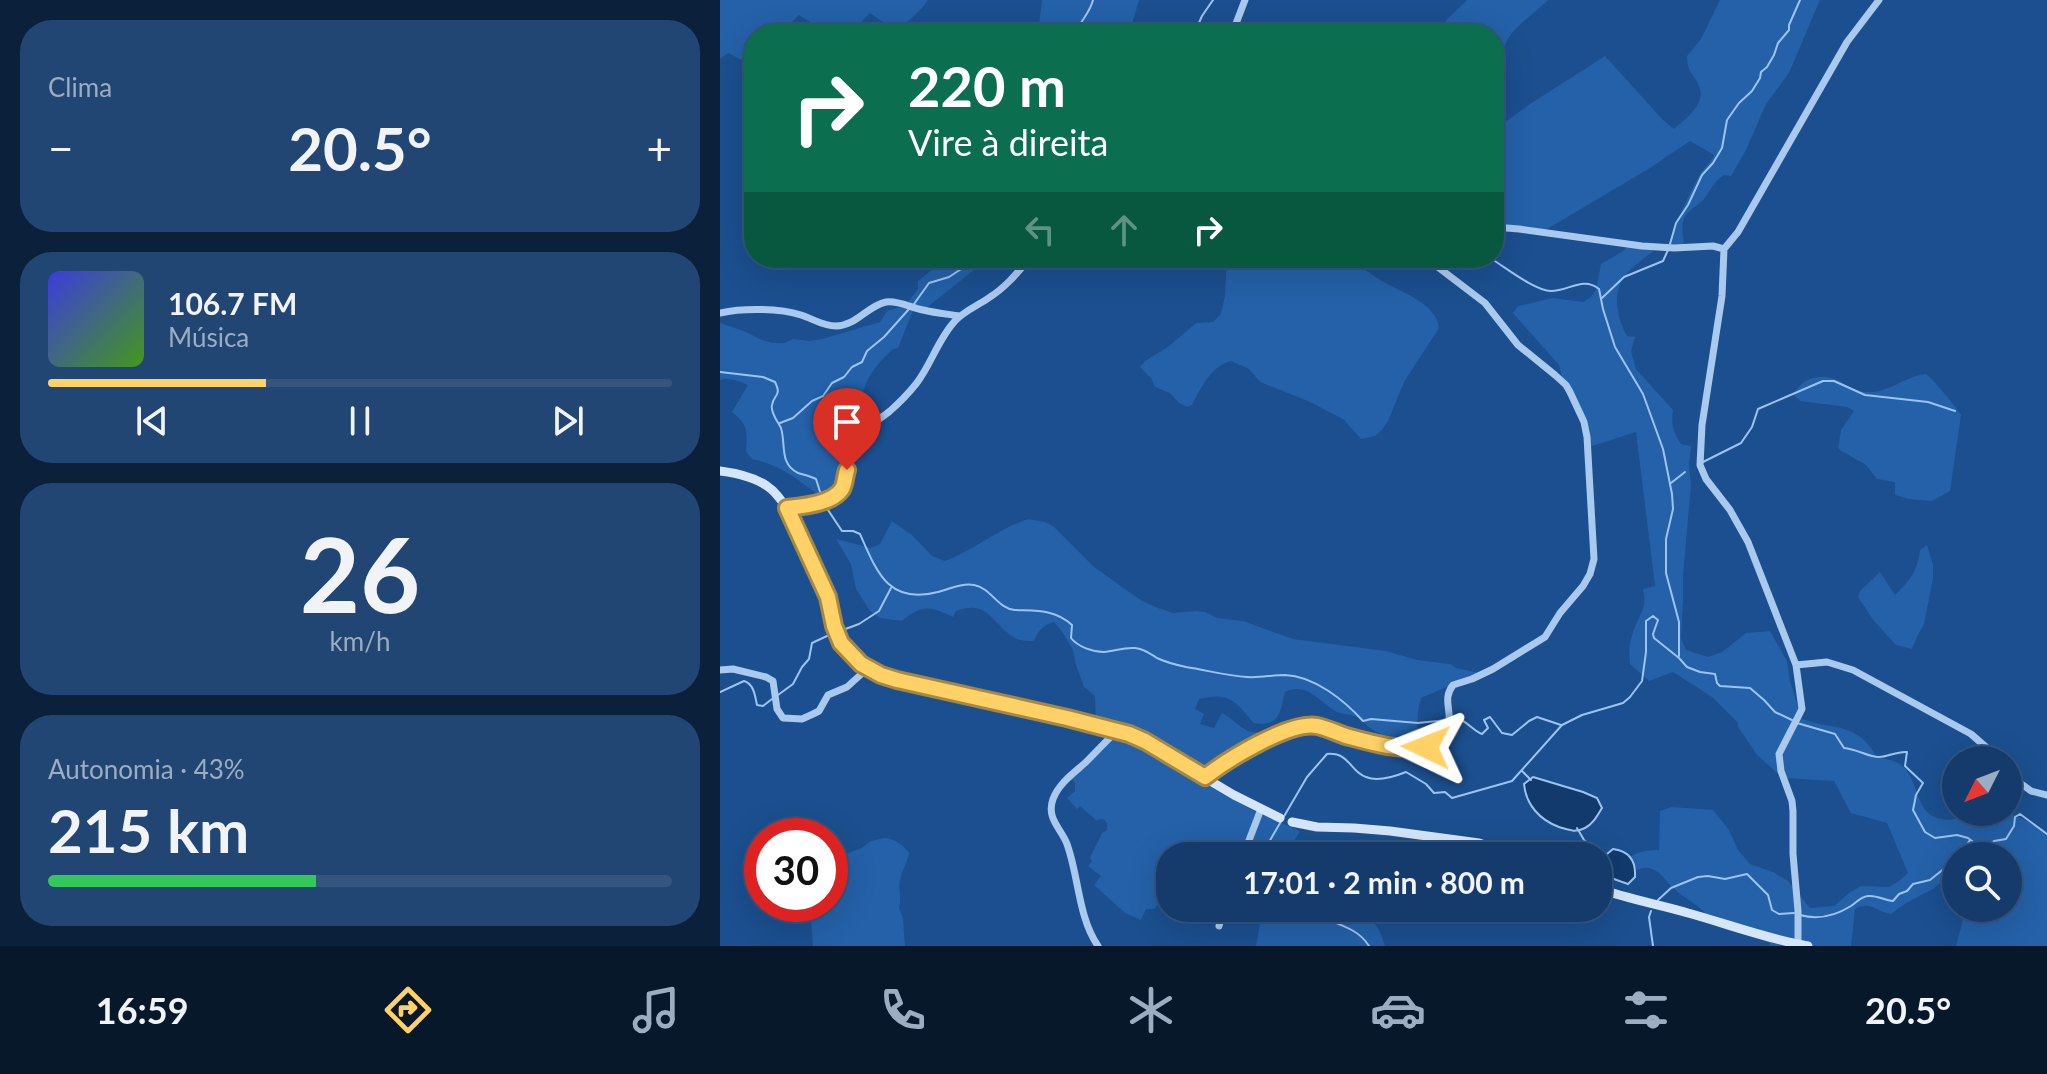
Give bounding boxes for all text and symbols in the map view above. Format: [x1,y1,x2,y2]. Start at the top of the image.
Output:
text: 220 m [908,52,1066,119]
icon: right [776,56,880,160]
text: Clima [48,71,112,103]
text: 20.5° [288,112,432,184]
text: Vire à direita [908,120,1108,164]
text: − [48,122,74,174]
text: + [646,122,672,174]
icon: left [1018,208,1062,252]
icon: ahead [1102,208,1146,252]
icon: right [1186,208,1230,252]
text: 106.7 FM [168,285,297,321]
text: Música [168,321,249,353]
pin [813,388,881,470]
icon: previous [130,399,174,443]
icon: pause [338,399,382,443]
icon: next [546,399,590,443]
icon: arrive [825,400,869,444]
text: 26 [300,510,420,635]
text: km/h [330,625,390,657]
position arrow [1384,705,1468,789]
north arrow [1942,746,2022,826]
map controls [1942,746,2022,922]
text: Autonomia · 43% [48,753,245,785]
text: 215 km [48,794,249,866]
speed limit sign: 30 [744,818,848,922]
button: search [1942,842,2022,922]
text: 17:01 · 2 min · 800 m [1243,864,1525,900]
icon: directions [380,982,436,1038]
icon: music [628,982,684,1038]
icon: phone [875,982,931,1038]
icon: climate [1123,982,1179,1038]
icon: car [1370,982,1426,1038]
icon: filters [1618,982,1674,1038]
text: 16:59 [96,988,189,1032]
text: 20.5° [1865,988,1951,1032]

